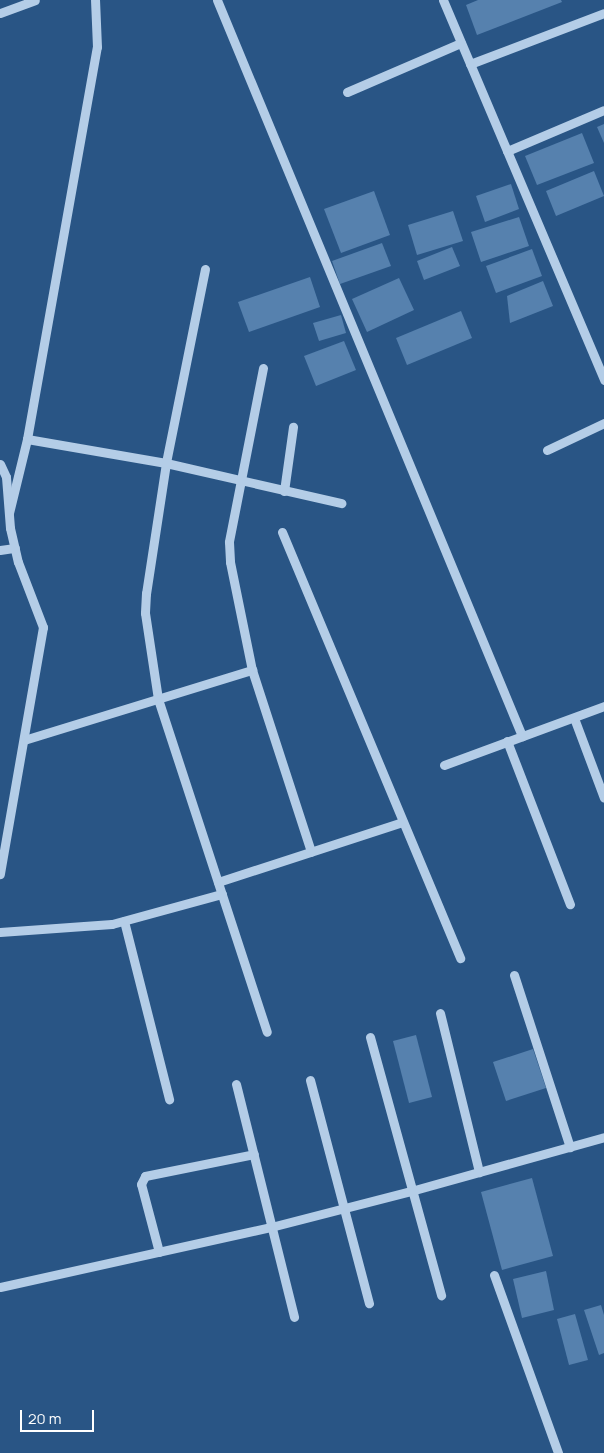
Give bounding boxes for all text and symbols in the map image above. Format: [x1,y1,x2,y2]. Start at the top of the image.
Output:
scale bar [22,1400,96,1432]
text: 20 m [28,1408,61,1429]

